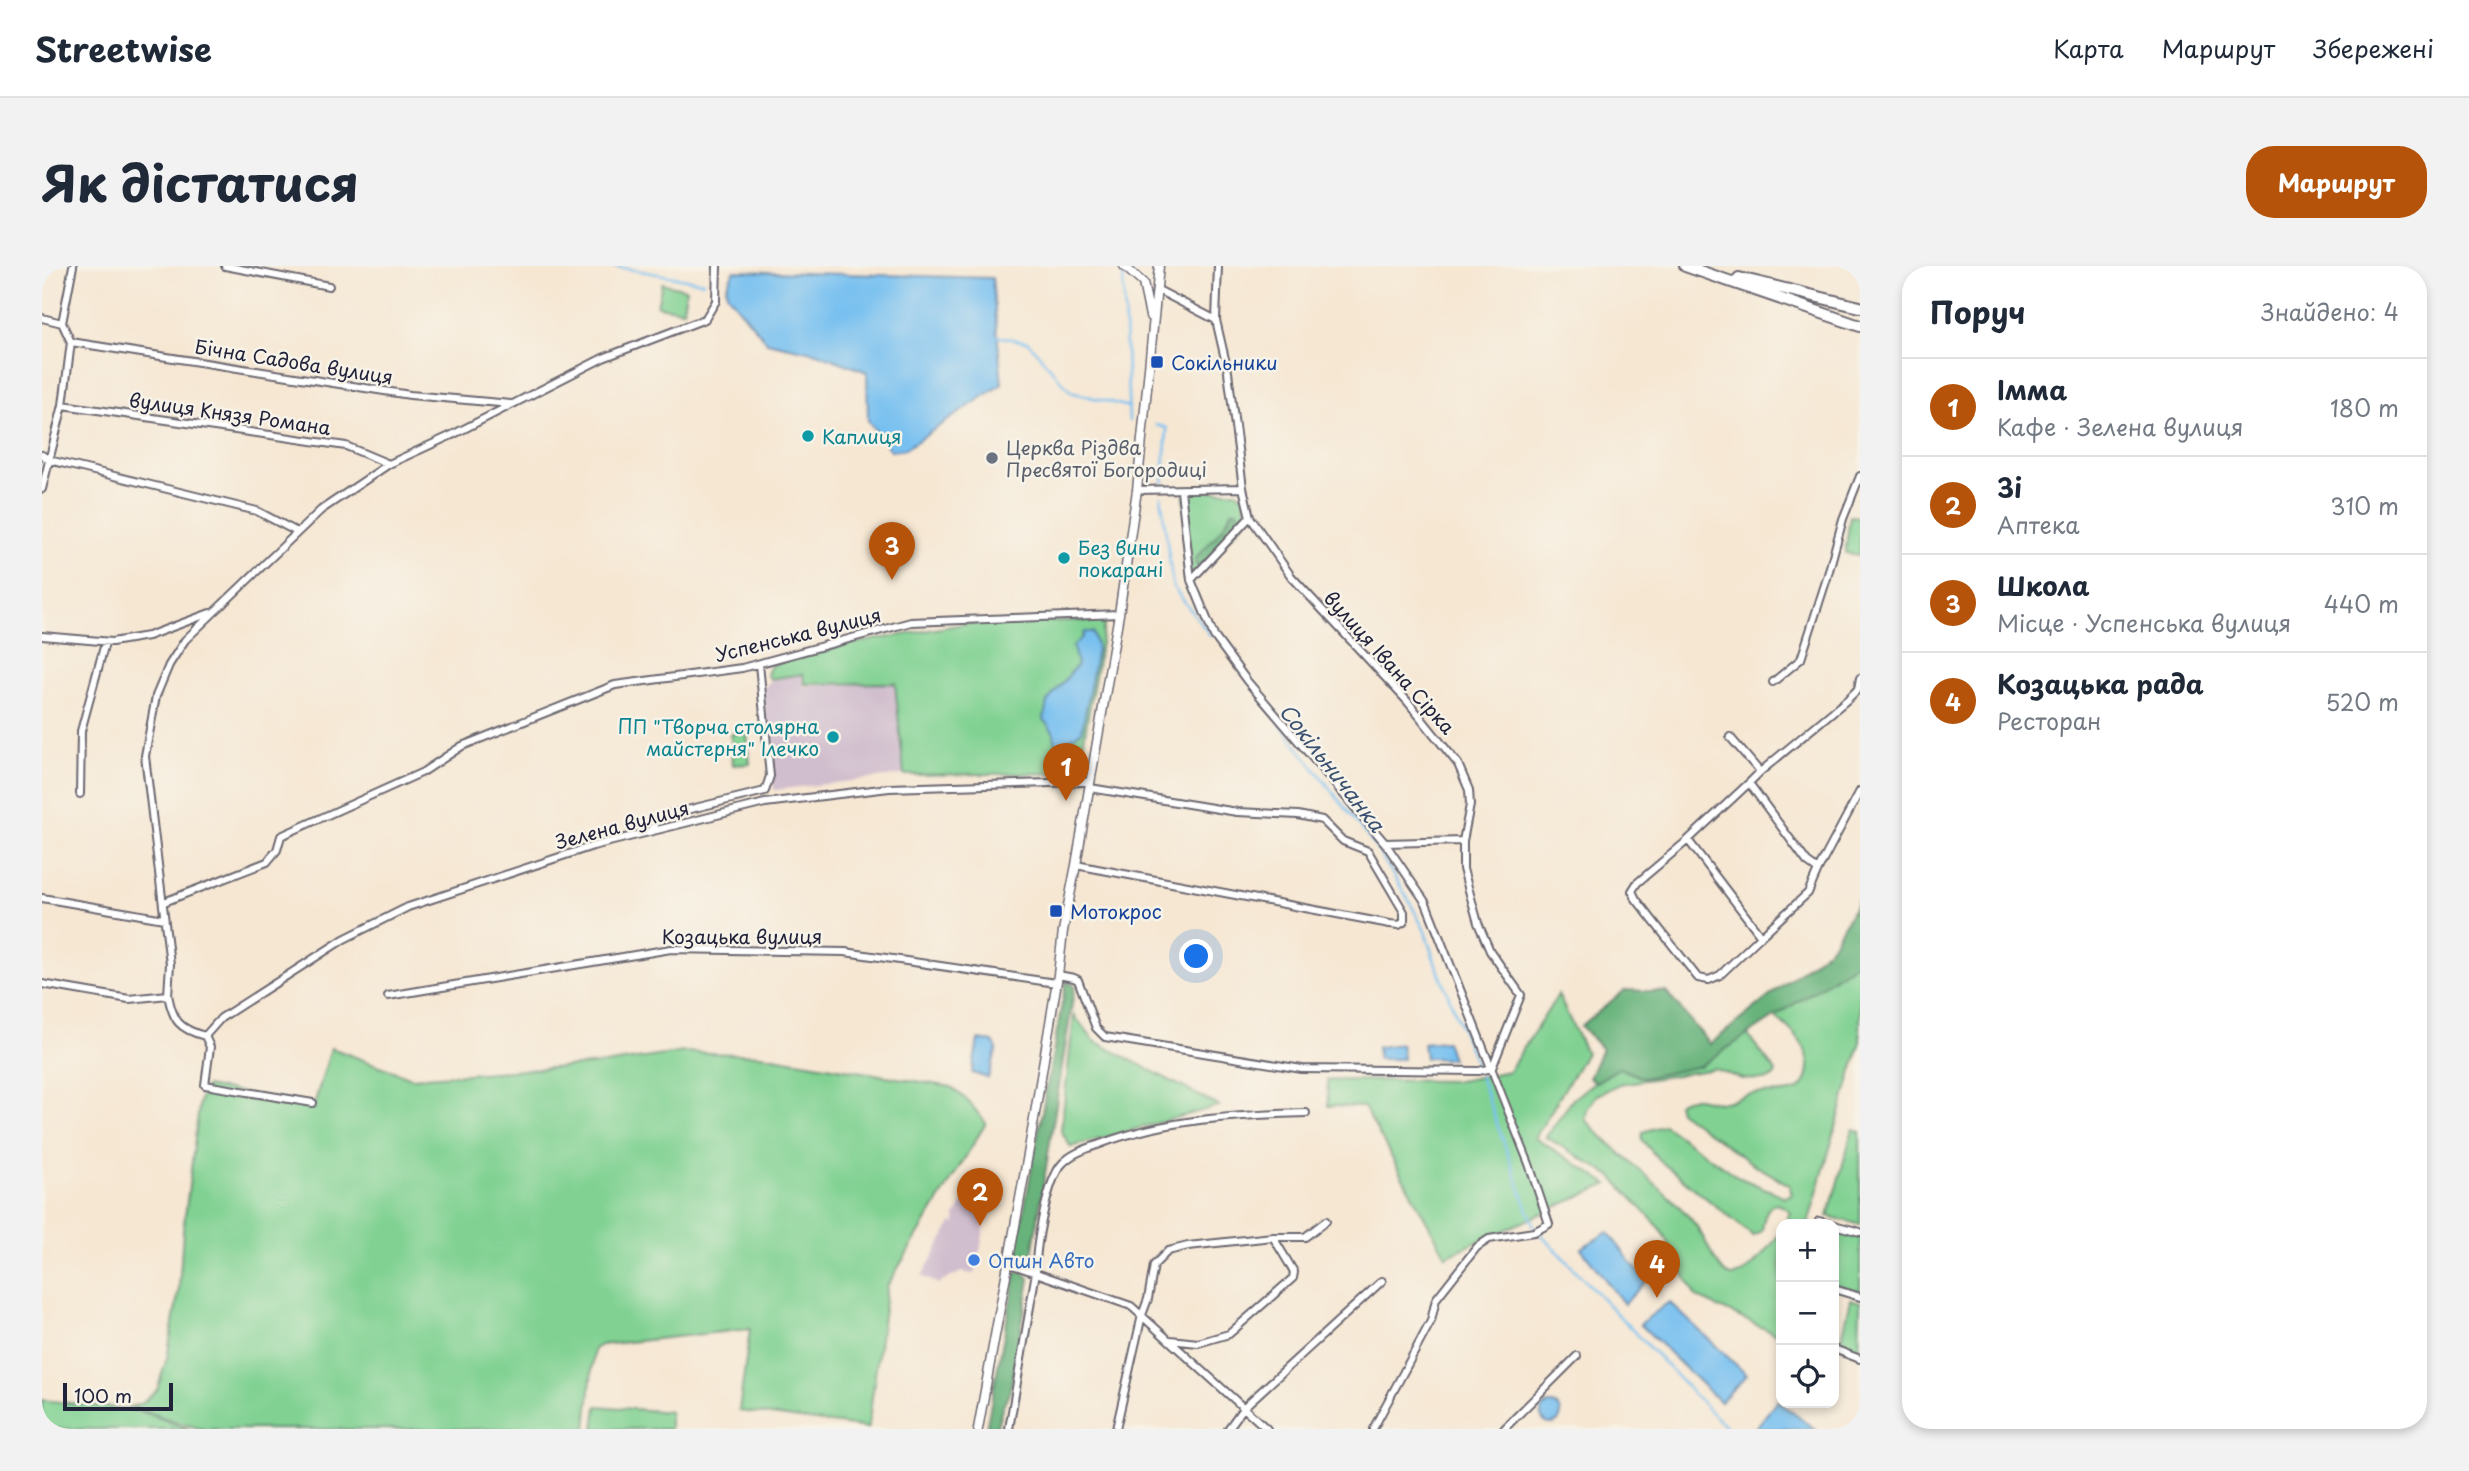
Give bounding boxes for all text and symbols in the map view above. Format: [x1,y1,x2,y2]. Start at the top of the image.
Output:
text: Streetwise [35,23,212,73]
text: Карта [2053,30,2124,66]
text: Маршрут [2162,30,2275,66]
text: Збережені [2313,30,2434,66]
text: Як дістатися [42,145,359,219]
button: Маршрут [2246,146,2427,218]
text: Поруч [1930,289,2025,334]
text: Знайдено: 4 [2261,294,2399,329]
street label: Бічна Садова вулиця [193,332,395,390]
place label: Сокільники [1171,348,1278,376]
marker: Сокільники [1149,354,1165,370]
text: Імма [1997,370,2067,409]
street label: вулиця Князя Романа [127,385,333,441]
text: 1 [1948,390,1959,425]
text: 180 m [2330,390,2399,425]
text: Кафе · Зелена вулиця [1997,409,2243,444]
place label: Каплиця [822,422,902,450]
marker: Каплиця [800,428,816,444]
place label: Церква Різдва Пресвятої Богородиці [1006,433,1207,483]
marker: Церква Різдва Пресвятої Богородиці [984,450,1000,466]
text: 3і [1997,468,2022,507]
text: 2 [1945,488,1961,523]
text: 310 m [2330,488,2399,523]
text: Аптека [1997,507,2079,542]
pin: 3 [869,522,915,580]
place label: Без вини покарані [1078,533,1163,583]
marker: Без вини покарані [1056,550,1072,566]
text: Школа [1997,566,2089,605]
street label: вулиця Івана Сірка [1318,584,1462,740]
text: 3 [1945,586,1961,621]
text: 440 m [2324,586,2399,621]
street label: Успенська вулиця [712,600,884,668]
text: Місце · Успенська вулиця [1997,605,2291,640]
text: Козацька рада [1997,664,2204,703]
text: 4 [1945,684,1961,719]
text: 520 m [2326,684,2399,719]
water label: Сокільничанка [1272,696,1394,839]
text: Ресторан [1997,703,2101,738]
place label: ПП "Творча столярна майстерня" Ілечко [618,712,819,762]
marker: ПП "Творча столярна майстерня" Ілечко [825,729,841,745]
pin: 1 [1043,743,1089,801]
street label: Зелена вулиця [552,793,692,855]
place label: Мотокрос [1070,897,1162,925]
marker: Мотокрос [1048,903,1064,919]
street label: Козацька вулиця [662,922,822,950]
your location [1179,939,1213,973]
pin: 2 [957,1168,1003,1226]
map controls [1776,1219,1839,1408]
button: + [1776,1219,1839,1282]
pin: 4 [1634,1240,1680,1298]
place label: Опшн Авто [988,1246,1094,1274]
marker: Опшн Авто [966,1252,982,1268]
button: − [1776,1282,1839,1345]
button: locate [1776,1345,1839,1408]
scale bar [63,1380,173,1412]
text: 100 m [74,1381,132,1409]

